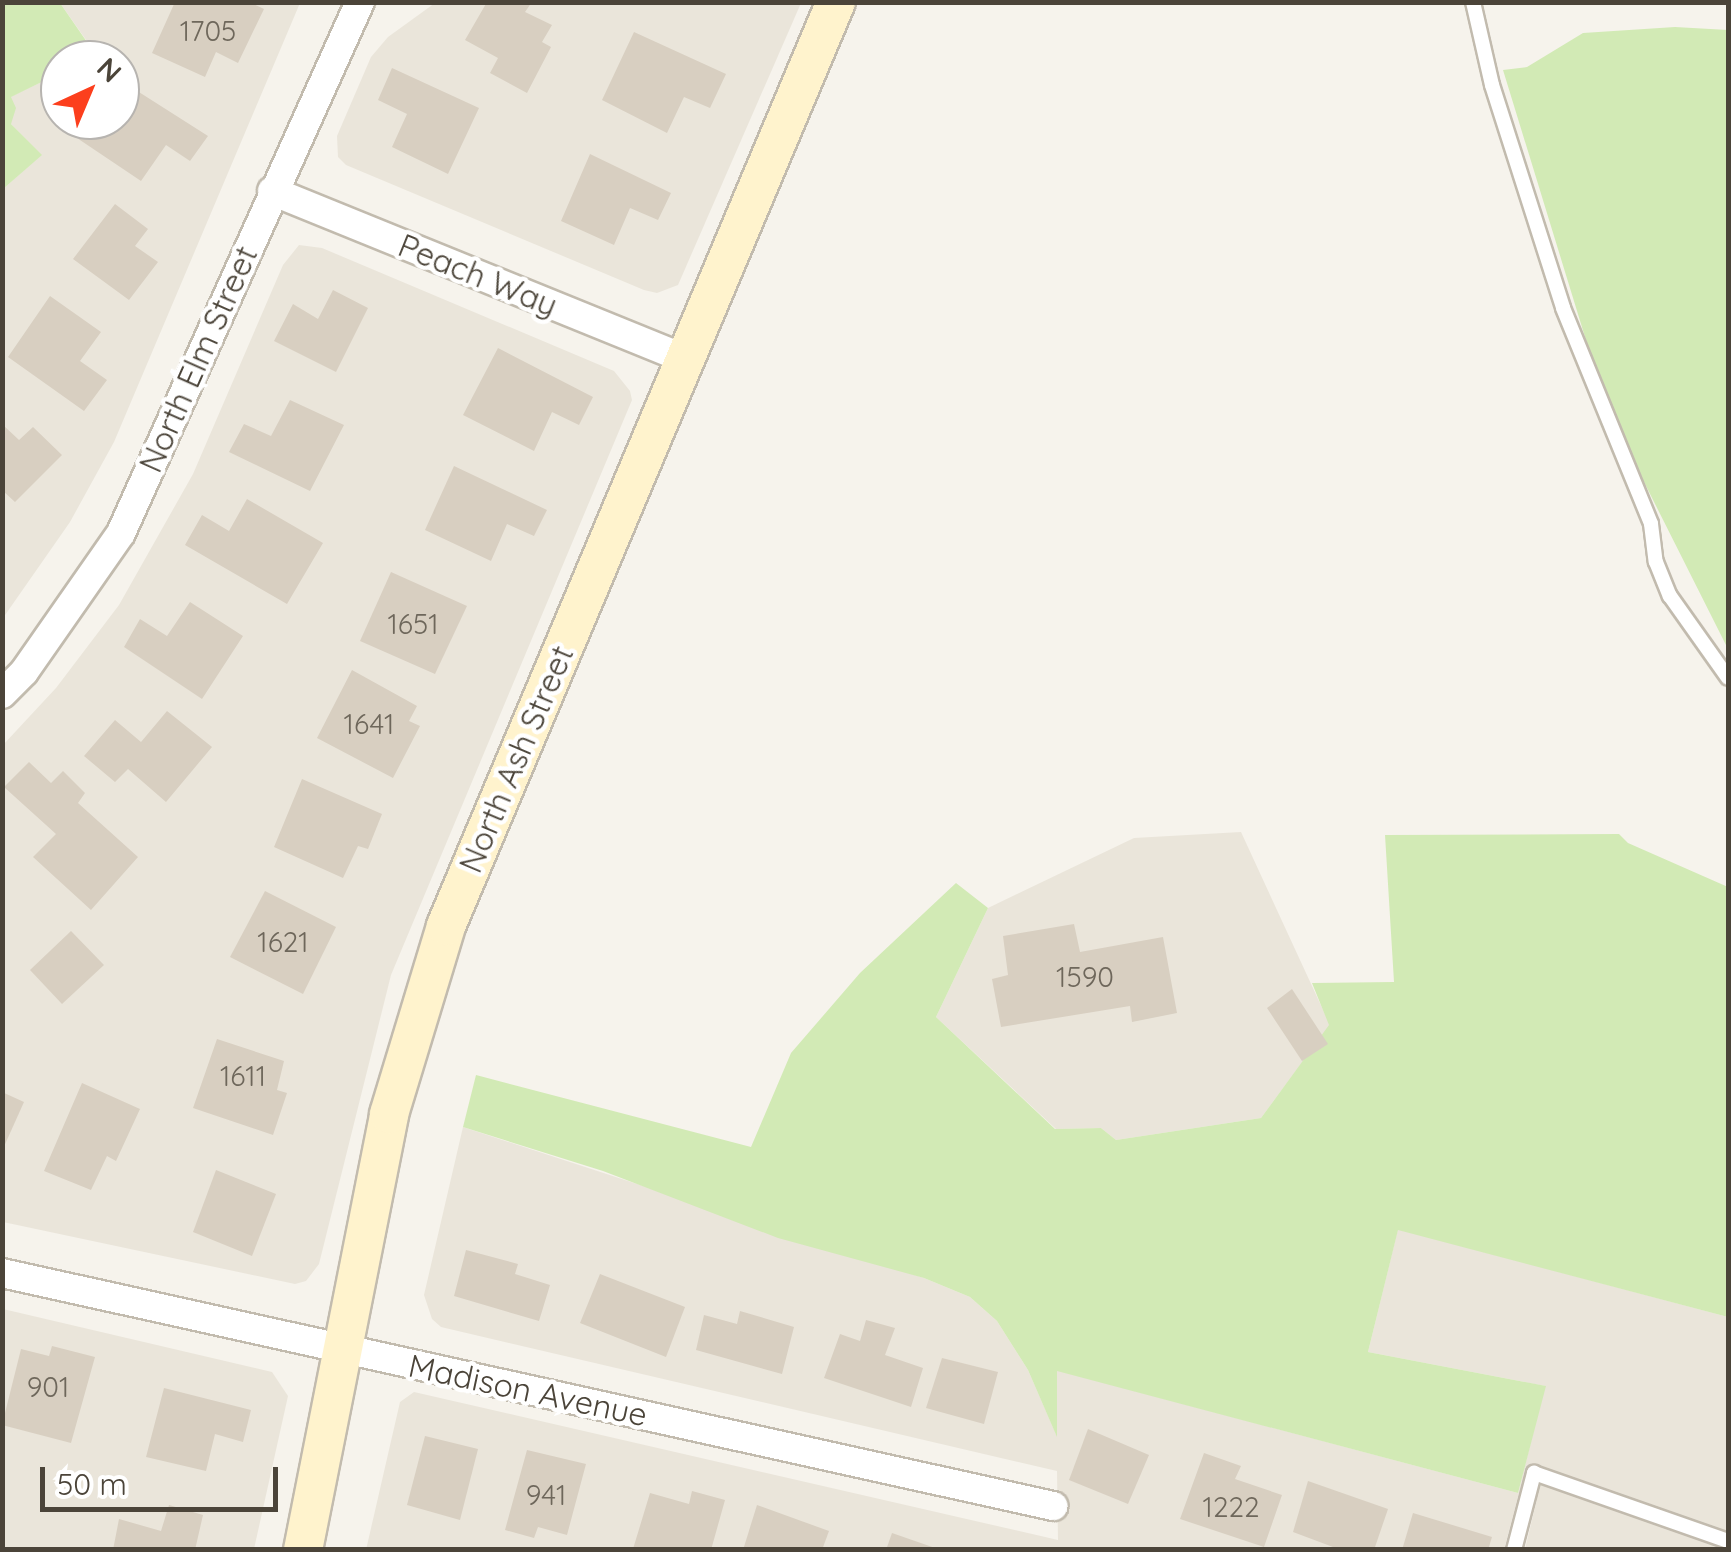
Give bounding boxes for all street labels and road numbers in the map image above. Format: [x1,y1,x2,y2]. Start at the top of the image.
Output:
street label: Peach Way [393,226,563,324]
street label: North Elm Street [131,240,265,478]
street label: North Ash Street [451,640,581,878]
street label: Madison Avenue [405,1346,651,1434]

